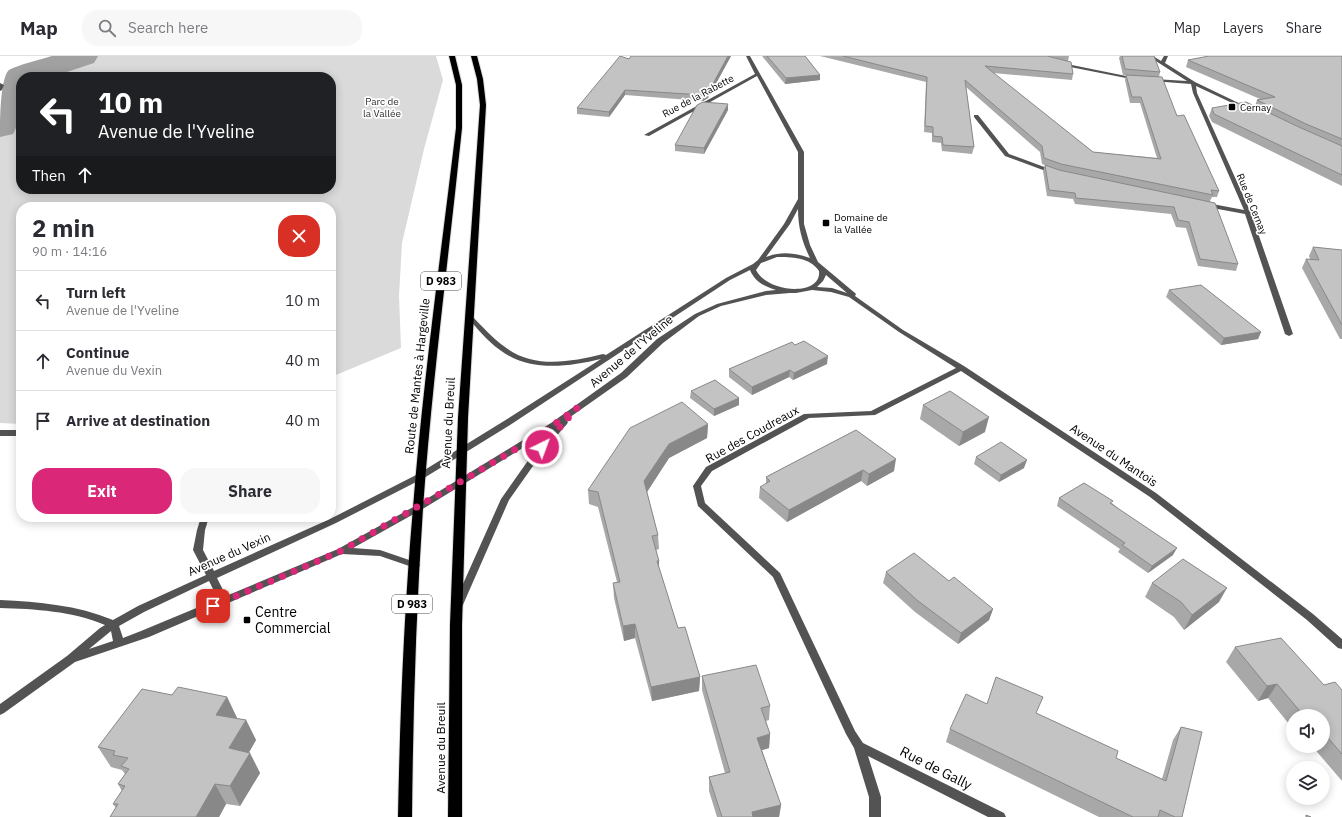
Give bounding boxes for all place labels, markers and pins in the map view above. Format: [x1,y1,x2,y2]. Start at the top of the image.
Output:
place label: Cernay [1240,101,1271,114]
marker: Cernay [1227,102,1237,112]
place label: Domaine de la Vallée [834,211,888,236]
marker: Domaine de la Vallée [821,218,831,228]
pin [196,589,230,623]
place label: Centre Commercial [255,603,331,637]
marker: Centre Commercial [242,615,252,625]

